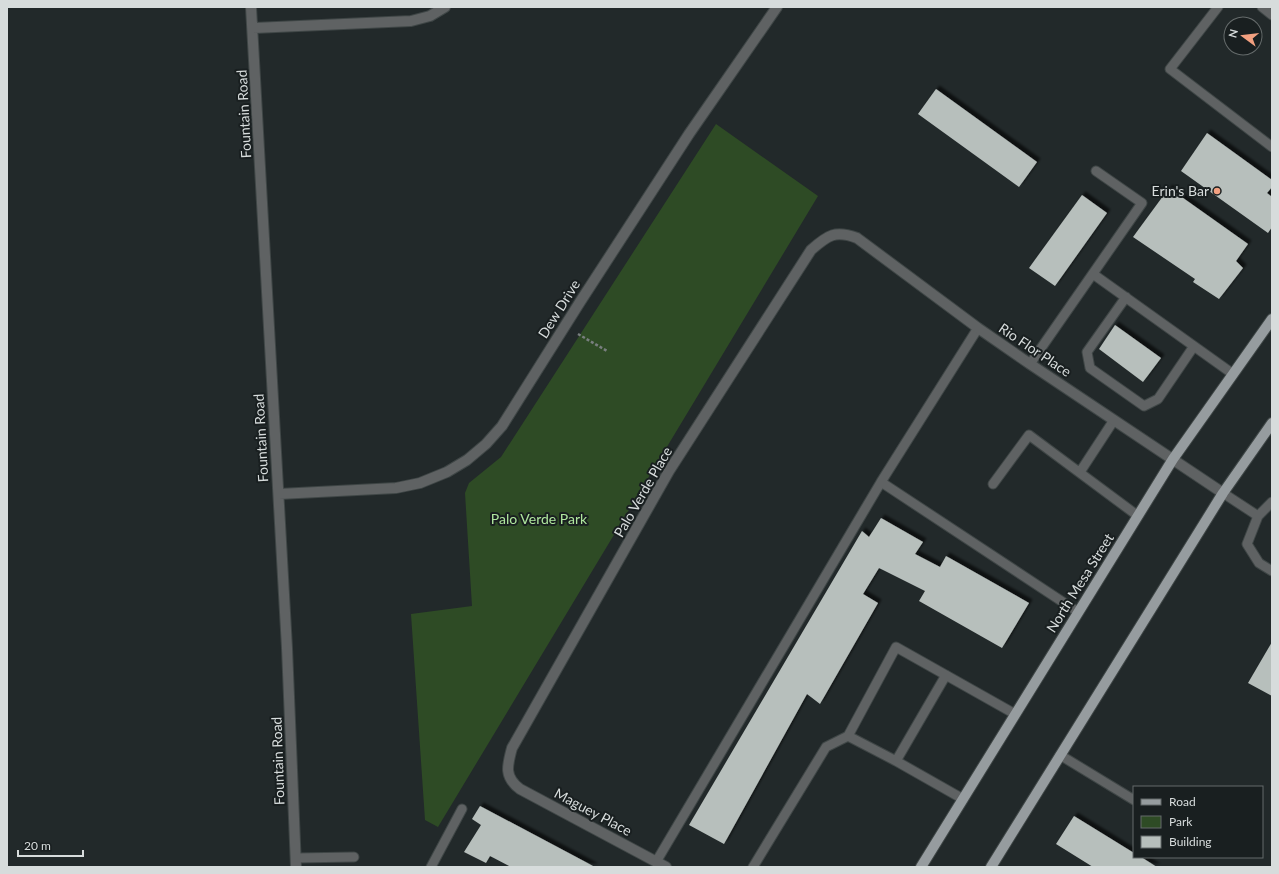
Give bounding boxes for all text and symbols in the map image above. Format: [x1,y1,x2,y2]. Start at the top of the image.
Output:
north arrow [1223,16,1263,56]
text: N [1225,28,1240,39]
street label: Fountain Road [233,69,254,159]
place label: Erin's Bar [1152,182,1209,199]
marker: Erin's Bar [1212,186,1222,196]
street label: Dew Drive [534,276,583,341]
street label: Rio Flor Place [996,319,1075,380]
street label: Fountain Road [250,393,271,483]
street label: Palo Verde Place [610,444,675,540]
park label: Palo Verde Park [491,510,588,527]
street label: North Mesa Street [1042,530,1117,635]
street label: Fountain Road [267,716,288,806]
street label: Maguey Place [552,784,635,839]
legend [1133,786,1263,858]
text: Road [1169,794,1196,809]
text: Park [1169,814,1193,829]
scale bar [18,832,83,858]
text: Building [1169,834,1212,849]
text: 20 m [24,838,51,853]

